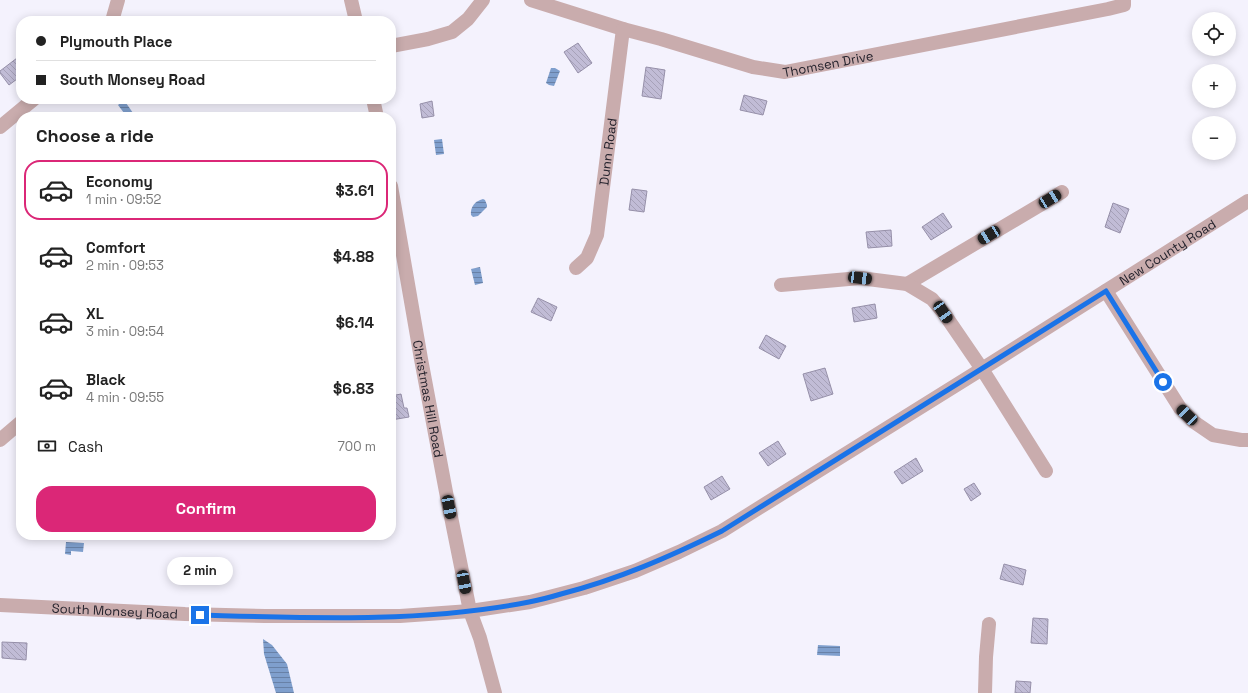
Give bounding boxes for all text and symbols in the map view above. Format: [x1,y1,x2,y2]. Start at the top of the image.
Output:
map controls [1192,12,1236,160]
button: locate [1192,12,1236,56]
text: Plymouth Place [60,32,172,51]
street label: Thomsen Drive [781,46,875,81]
button: + [1192,64,1236,108]
text: South Monsey Road [60,70,205,89]
button: − [1192,116,1236,160]
street label: Dunn Road [595,117,620,186]
text: Choose a ride [36,124,154,147]
icon: car [38,172,74,208]
text: Economy [86,172,153,191]
text: $3.61 [335,181,374,200]
car [1037,188,1063,210]
text: 1 min · 09:52 [86,191,161,208]
street label: New County Road [1116,215,1219,289]
car [976,224,1002,246]
icon: car [38,238,74,274]
text: Comfort [86,238,146,257]
text: $4.88 [333,247,374,266]
text: 2 min · 09:53 [86,257,164,274]
car [847,271,873,285]
car [931,299,955,325]
icon: car [38,304,74,340]
text: XL [86,304,104,323]
text: $6.14 [336,313,374,332]
text: 3 min · 09:54 [86,323,164,340]
street label: Christmas Hill Road [409,339,448,459]
icon: car [38,370,74,406]
text: Black [86,370,126,389]
route start [1154,373,1172,391]
text: $6.83 [333,379,374,398]
text: 4 min · 09:55 [86,389,164,406]
car [1174,402,1200,428]
icon: cash [36,435,58,457]
text: Cash [68,437,103,456]
text: 700 m [338,438,376,455]
button: Confirm [36,486,376,532]
car [441,494,457,520]
callout: 2 min [167,557,233,585]
text: 2 min [183,562,217,579]
car [456,569,472,595]
street label: South Monsey Road [51,599,178,622]
route end [191,606,209,624]

